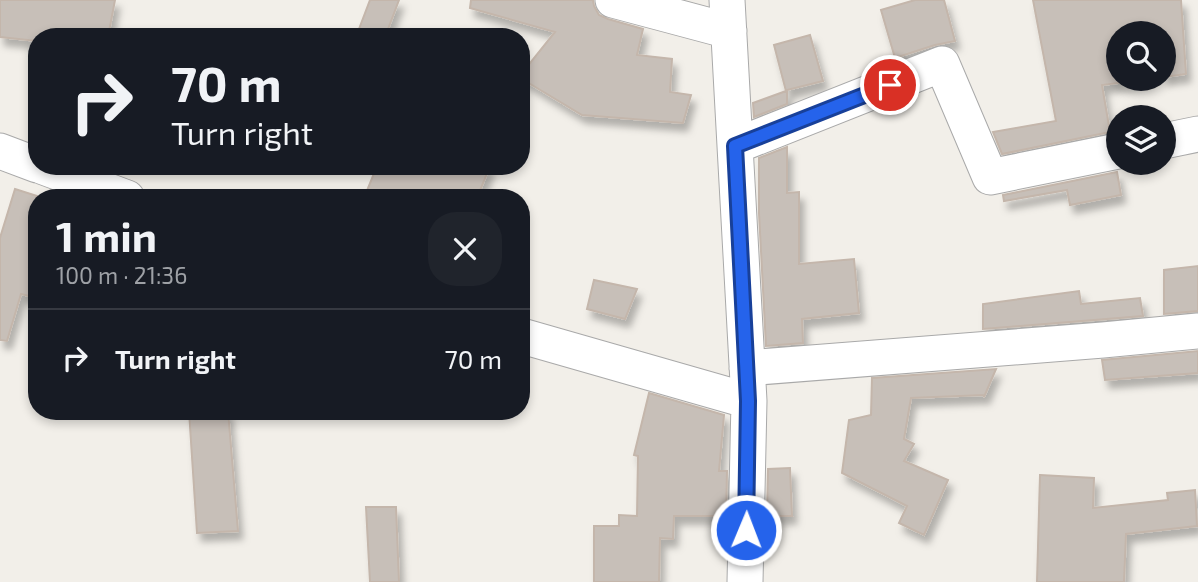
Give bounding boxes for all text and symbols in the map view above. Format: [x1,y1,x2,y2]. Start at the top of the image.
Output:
map controls [1106,21,1176,175]
button: search [1106,21,1176,91]
text: 70 m [171,53,282,112]
pin [860,55,920,115]
icon: right [56,56,147,147]
icon: arrive [871,66,909,104]
button: layers [1106,105,1176,175]
text: Turn right [171,113,313,151]
text: 1 min [56,210,157,260]
button: close [428,212,502,286]
text: 100 m · 21:36 [56,261,187,289]
icon: right [56,339,94,377]
text: Turn right [115,343,236,374]
text: 70 m [444,343,502,374]
position arrow [709,493,783,567]

